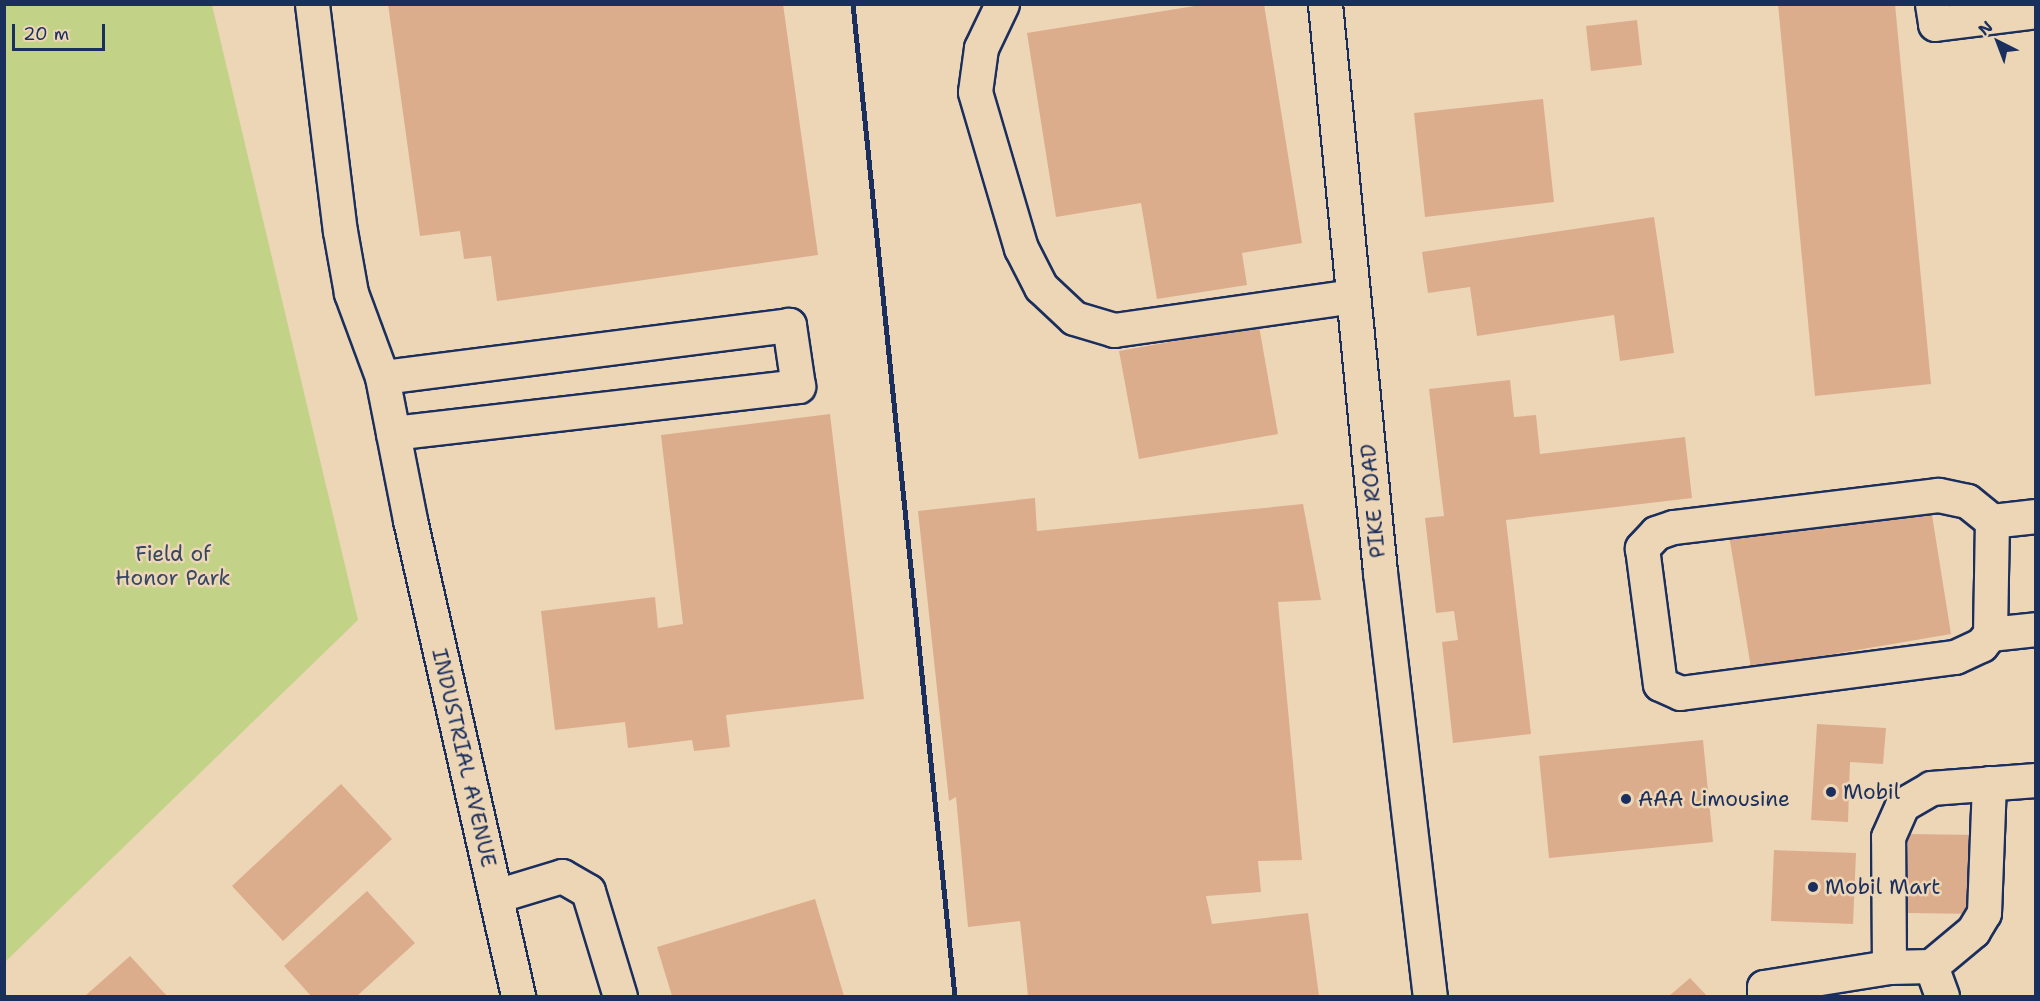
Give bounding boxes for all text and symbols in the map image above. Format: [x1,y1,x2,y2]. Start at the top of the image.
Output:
scale bar [15,12,108,50]
north arrow [1968,12,2028,72]
text: N [1974,16,1997,40]
text: 20 m [23,22,69,46]
street label: PIKE ROAD [1355,443,1391,559]
park label: Field of Honor Park [115,541,231,591]
street label: INDUSTRIAL AVENUE [427,646,501,870]
place label: Mobil [1843,779,1900,805]
marker: Mobil [1824,785,1838,799]
place label: AAA Limousine [1638,786,1790,812]
marker: AAA Limousine [1619,792,1633,806]
place label: Mobil Mart [1825,874,1940,900]
marker: Mobil Mart [1806,880,1820,894]

